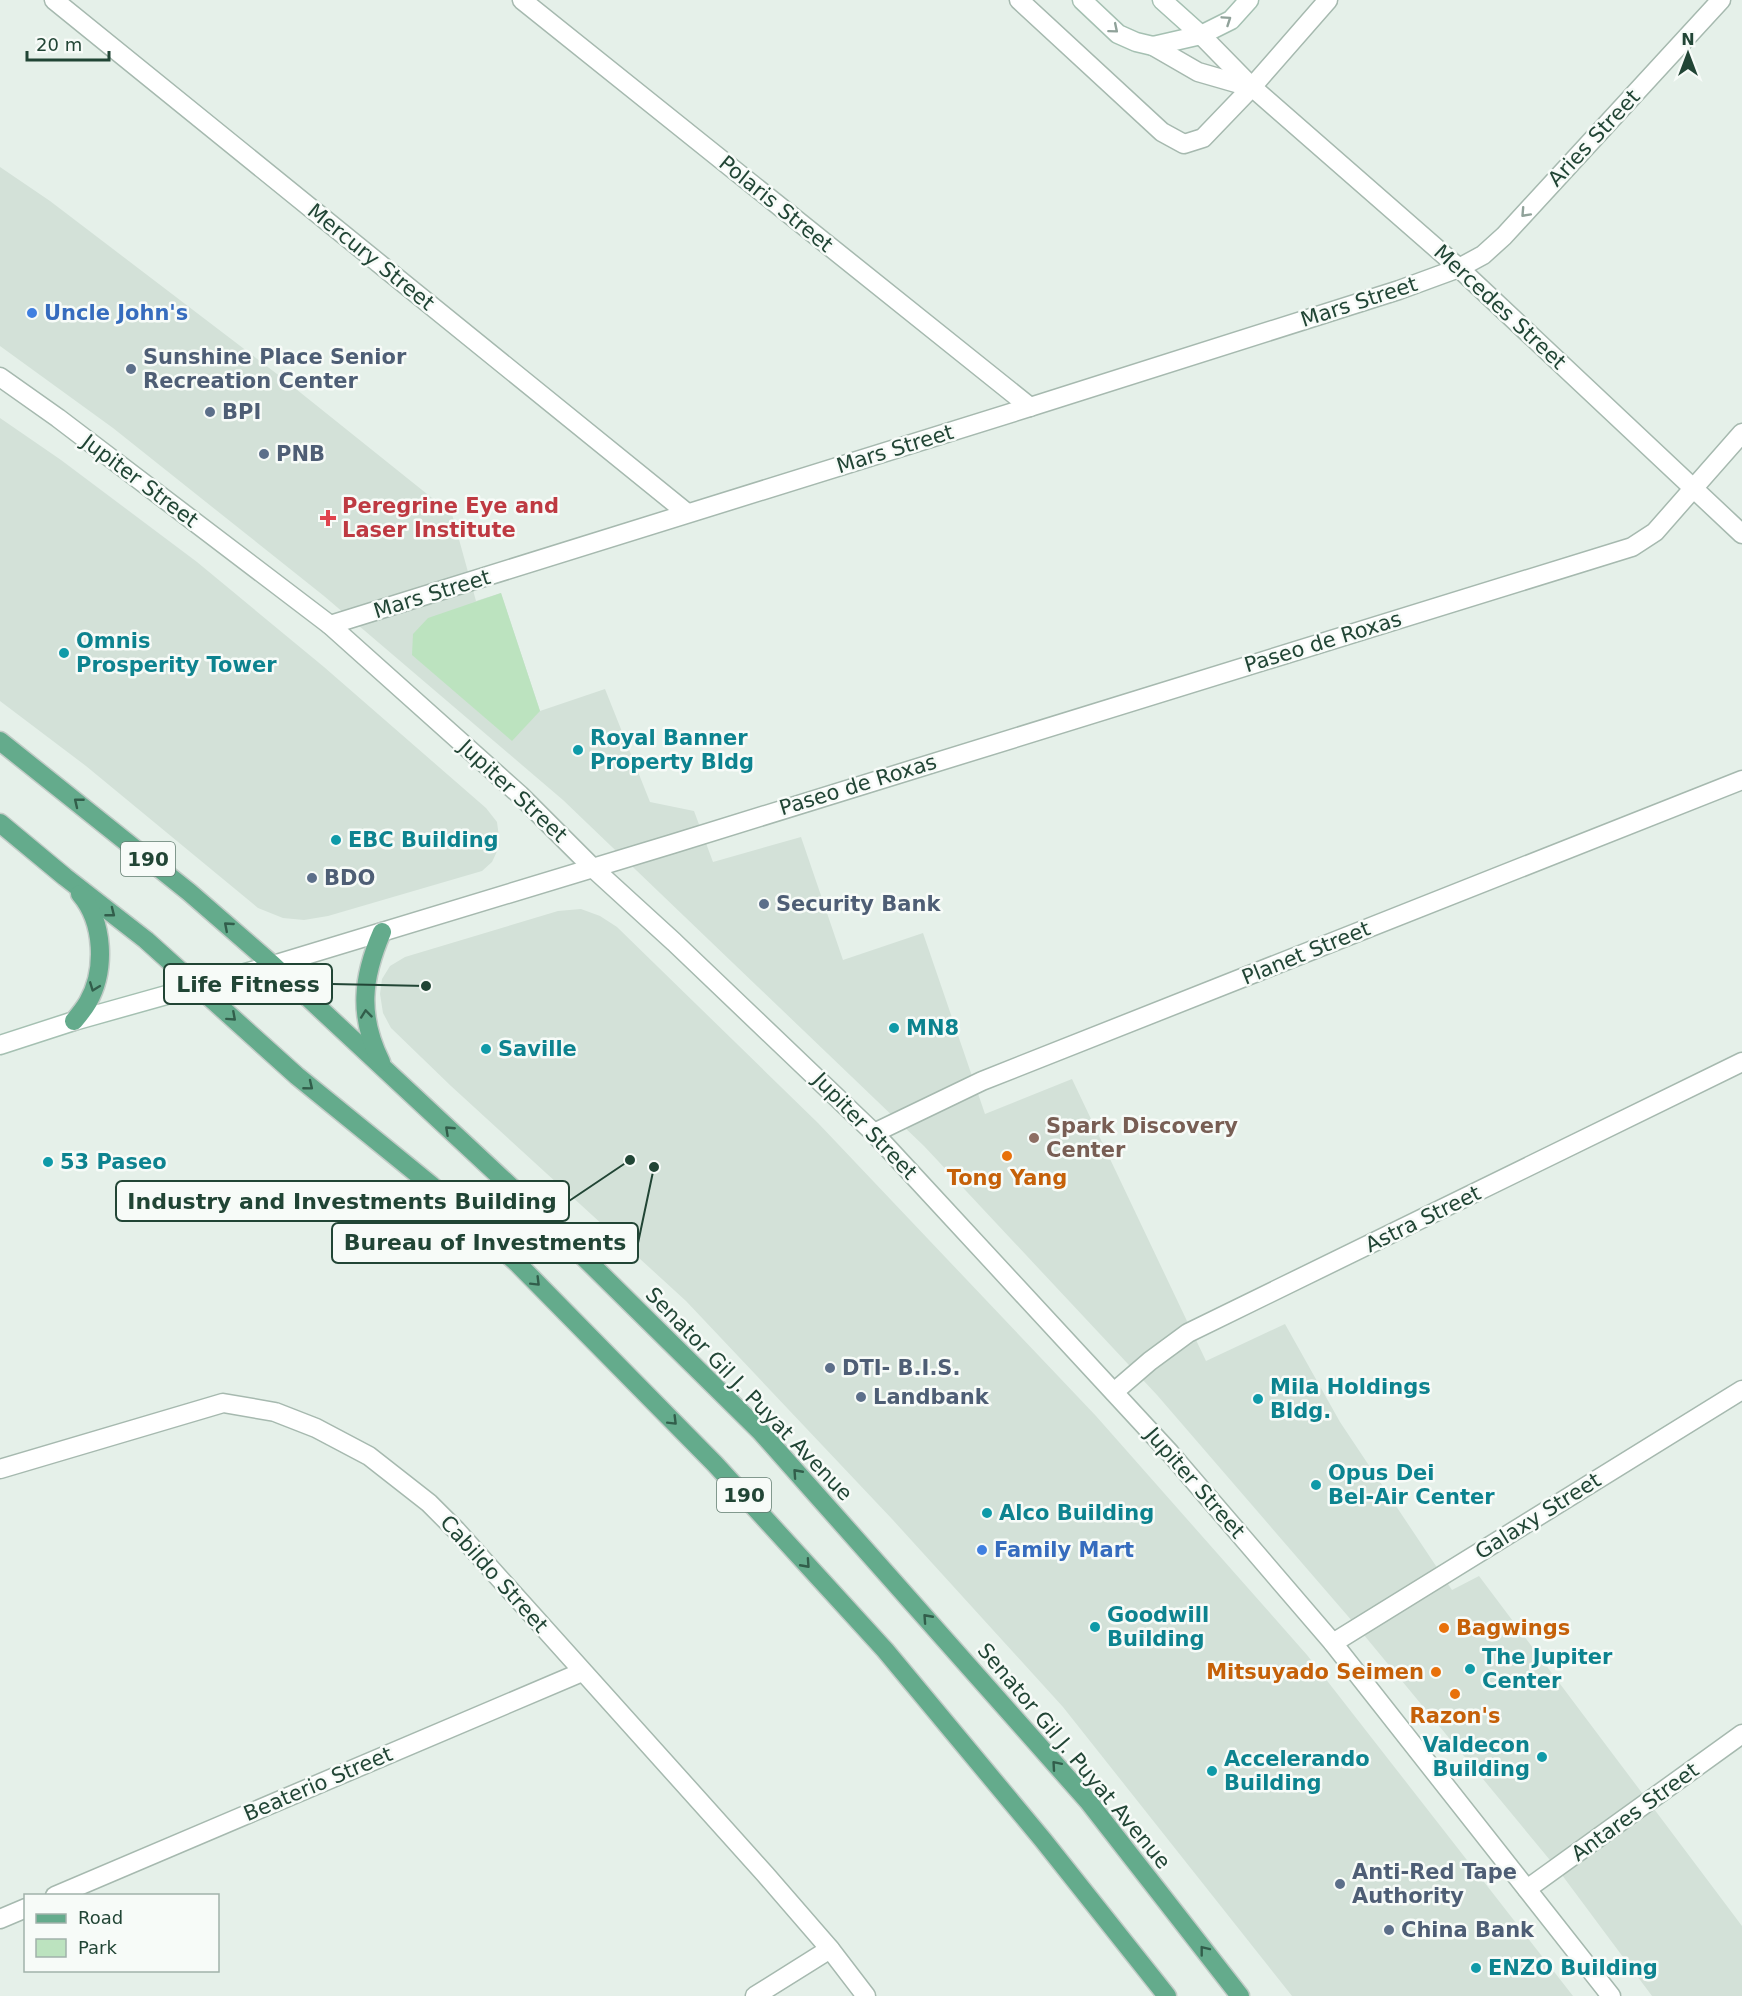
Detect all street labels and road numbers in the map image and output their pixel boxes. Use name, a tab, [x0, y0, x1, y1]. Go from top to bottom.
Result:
street label: Aries Street	[1543, 85, 1645, 191]
street label: Polaris Street	[714, 151, 838, 257]
street label: Mercury Street	[303, 199, 439, 315]
street label: Mercedes Street	[1429, 240, 1571, 374]
street label: Mars Street	[1298, 272, 1420, 332]
street label: Mars Street	[834, 420, 956, 478]
street label: Jupiter Street	[76, 428, 203, 532]
street label: Mars Street	[371, 565, 493, 623]
street label: Paseo de Roxas	[1242, 607, 1404, 677]
street label: Jupiter Street	[453, 733, 572, 847]
street label: Paseo de Roxas	[777, 750, 939, 820]
road number: 190	[121, 842, 175, 876]
street label: Planet Street	[1238, 916, 1374, 990]
street label: Jupiter Street	[807, 1066, 922, 1184]
street label: Astra Street	[1361, 1181, 1485, 1257]
street label: Senator Gil J. Puyat Avenue	[641, 1283, 857, 1505]
street label: Jupiter Street	[1139, 1421, 1250, 1543]
street label: Galaxy Street	[1471, 1468, 1605, 1564]
road number: 190	[717, 1478, 771, 1512]
street label: Cabildo Street	[435, 1511, 553, 1637]
street label: Senator Gil J. Puyat Avenue	[973, 1638, 1175, 1874]
street label: Beaterio Street	[240, 1742, 396, 1826]
street label: Antares Street	[1567, 1758, 1703, 1866]

